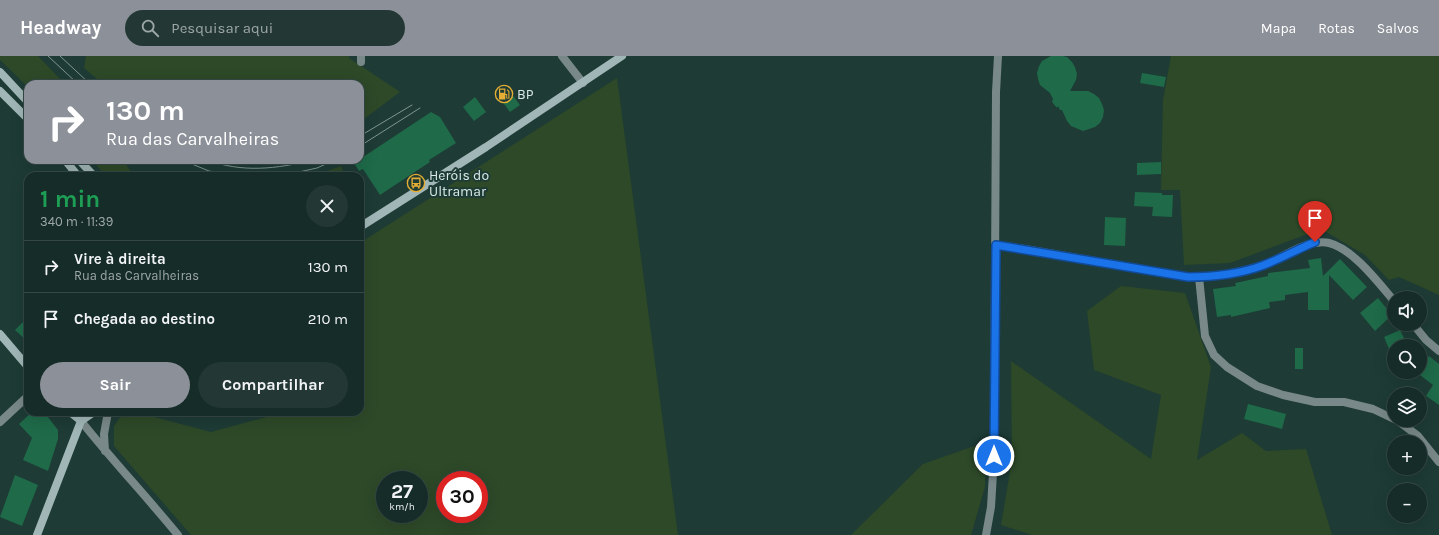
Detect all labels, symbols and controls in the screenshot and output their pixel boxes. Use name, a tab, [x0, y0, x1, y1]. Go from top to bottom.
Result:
search box	[125, 10, 405, 46]
text: Headway	[20, 17, 101, 39]
icon: search	[139, 17, 161, 39]
text: Pesquisar aqui	[171, 19, 273, 37]
text: Mapa	[1261, 20, 1296, 37]
text: Rotas	[1318, 20, 1355, 37]
text: Salvos	[1377, 20, 1419, 37]
fuel station icon: BP	[494, 84, 514, 104]
place label: BP	[517, 86, 534, 103]
text: 130 m	[106, 94, 185, 127]
icon: right	[40, 96, 92, 148]
text: Rua das Carvalheiras	[106, 128, 279, 150]
place label: Heróis do Ultramar	[429, 167, 489, 200]
bus stop icon: Heróis do Ultramar	[406, 173, 426, 193]
text: 1 min	[40, 185, 100, 213]
button: close	[306, 185, 348, 227]
pin	[1298, 201, 1332, 242]
icon: arrive	[1304, 207, 1326, 229]
text: 340 m · 11:39	[40, 214, 113, 229]
text: Vire à direita	[74, 250, 166, 268]
icon: right	[40, 256, 62, 278]
text: 130 m	[308, 258, 348, 276]
text: Rua das Carvalheiras	[74, 268, 199, 283]
map controls	[1387, 291, 1427, 523]
button: sound	[1387, 291, 1427, 331]
icon: arrive	[40, 308, 62, 330]
text: Chegada ao destino	[74, 310, 215, 328]
text: 210 m	[308, 310, 348, 328]
button: search	[1387, 339, 1427, 379]
button: Sair	[40, 362, 190, 408]
button: Compartilhar	[198, 362, 348, 408]
button: layers	[1387, 387, 1427, 427]
position arrow	[973, 435, 1015, 477]
button: +	[1387, 435, 1427, 475]
speed limit sign: 30	[436, 471, 488, 523]
text: 27	[391, 480, 413, 503]
button: −	[1387, 483, 1427, 523]
text: km/h	[389, 501, 415, 513]

